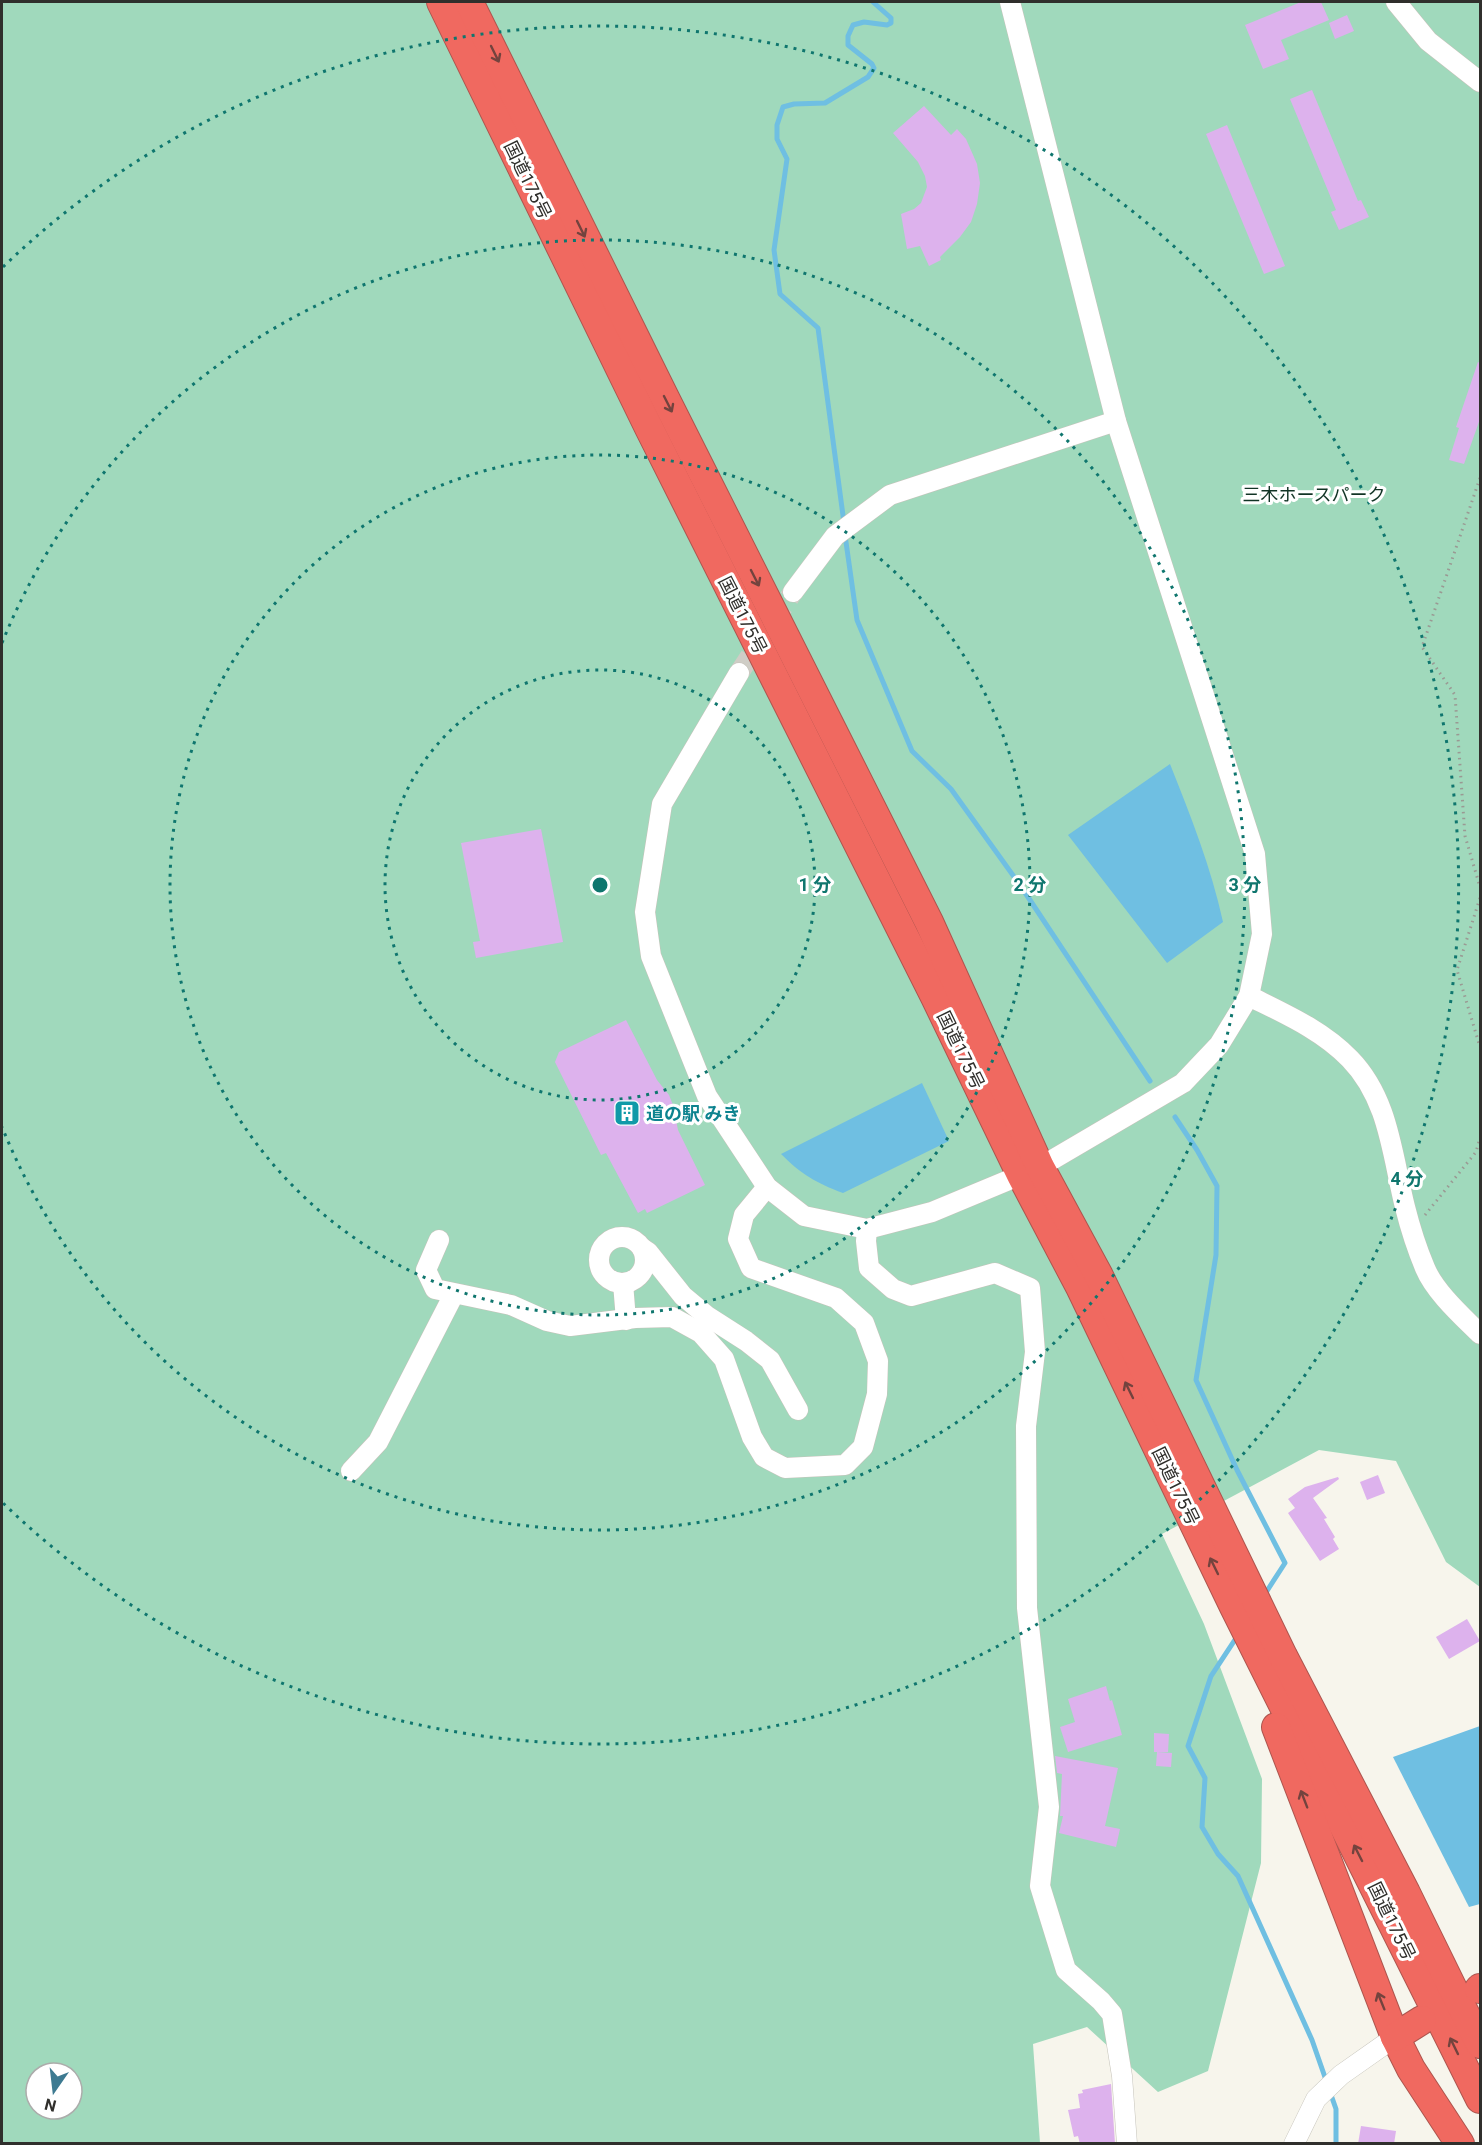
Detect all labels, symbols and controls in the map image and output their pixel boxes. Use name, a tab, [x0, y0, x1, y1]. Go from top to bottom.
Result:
one-way arrow	[490, 45, 502, 63]
street label: 国道175号	[500, 137, 556, 223]
one-way arrow	[576, 219, 588, 237]
one-way arrow	[662, 394, 674, 412]
park label: 三木ホースパーク	[1242, 484, 1386, 505]
one-way arrow	[750, 569, 762, 587]
street label: 国道175号	[714, 573, 772, 657]
text: 1 分	[799, 874, 831, 895]
text: 2 分	[1014, 874, 1046, 895]
text: 3 分	[1229, 874, 1261, 895]
centre of rings	[590, 875, 610, 895]
street label: 国道175号	[933, 1007, 989, 1093]
building icon: 道の駅 みき	[612, 1098, 642, 1128]
place label: 道の駅 みき	[646, 1103, 740, 1124]
text: 4 分	[1391, 1168, 1423, 1189]
one-way arrow	[1123, 1382, 1135, 1400]
street label: 国道175号	[1148, 1443, 1204, 1529]
one-way arrow	[1208, 1557, 1220, 1575]
one-way arrow	[1298, 1790, 1309, 1809]
one-way arrow	[1352, 1844, 1363, 1862]
street label: 国道175号	[1364, 1878, 1420, 1964]
one-way arrow	[1375, 1992, 1386, 2011]
one-way arrow	[1448, 2038, 1460, 2056]
north arrow	[24, 2061, 84, 2121]
text: N	[43, 2094, 58, 2116]

